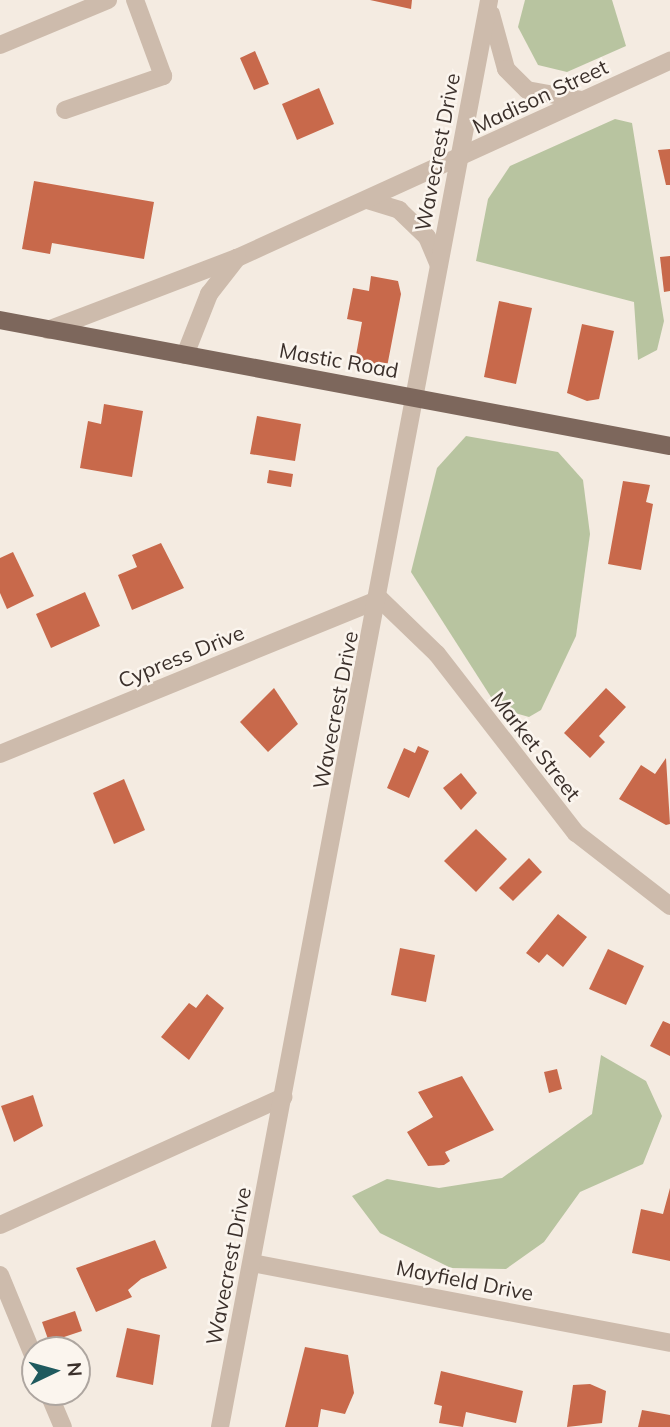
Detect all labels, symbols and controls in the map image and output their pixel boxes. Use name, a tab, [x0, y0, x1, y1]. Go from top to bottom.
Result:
street label: Madison Street	[468, 54, 612, 138]
street label: Wavecrest Drive	[409, 71, 465, 233]
street label: Mastic Road	[277, 337, 401, 383]
street label: Cypress Drive	[114, 619, 248, 693]
street label: Wavecrest Drive	[307, 629, 363, 791]
street label: Market Street	[486, 687, 586, 805]
street label: Wavecrest Drive	[200, 1185, 256, 1347]
street label: Mayfield Drive	[394, 1254, 536, 1306]
north arrow	[21, 1336, 91, 1406]
text: N	[62, 1361, 88, 1378]

